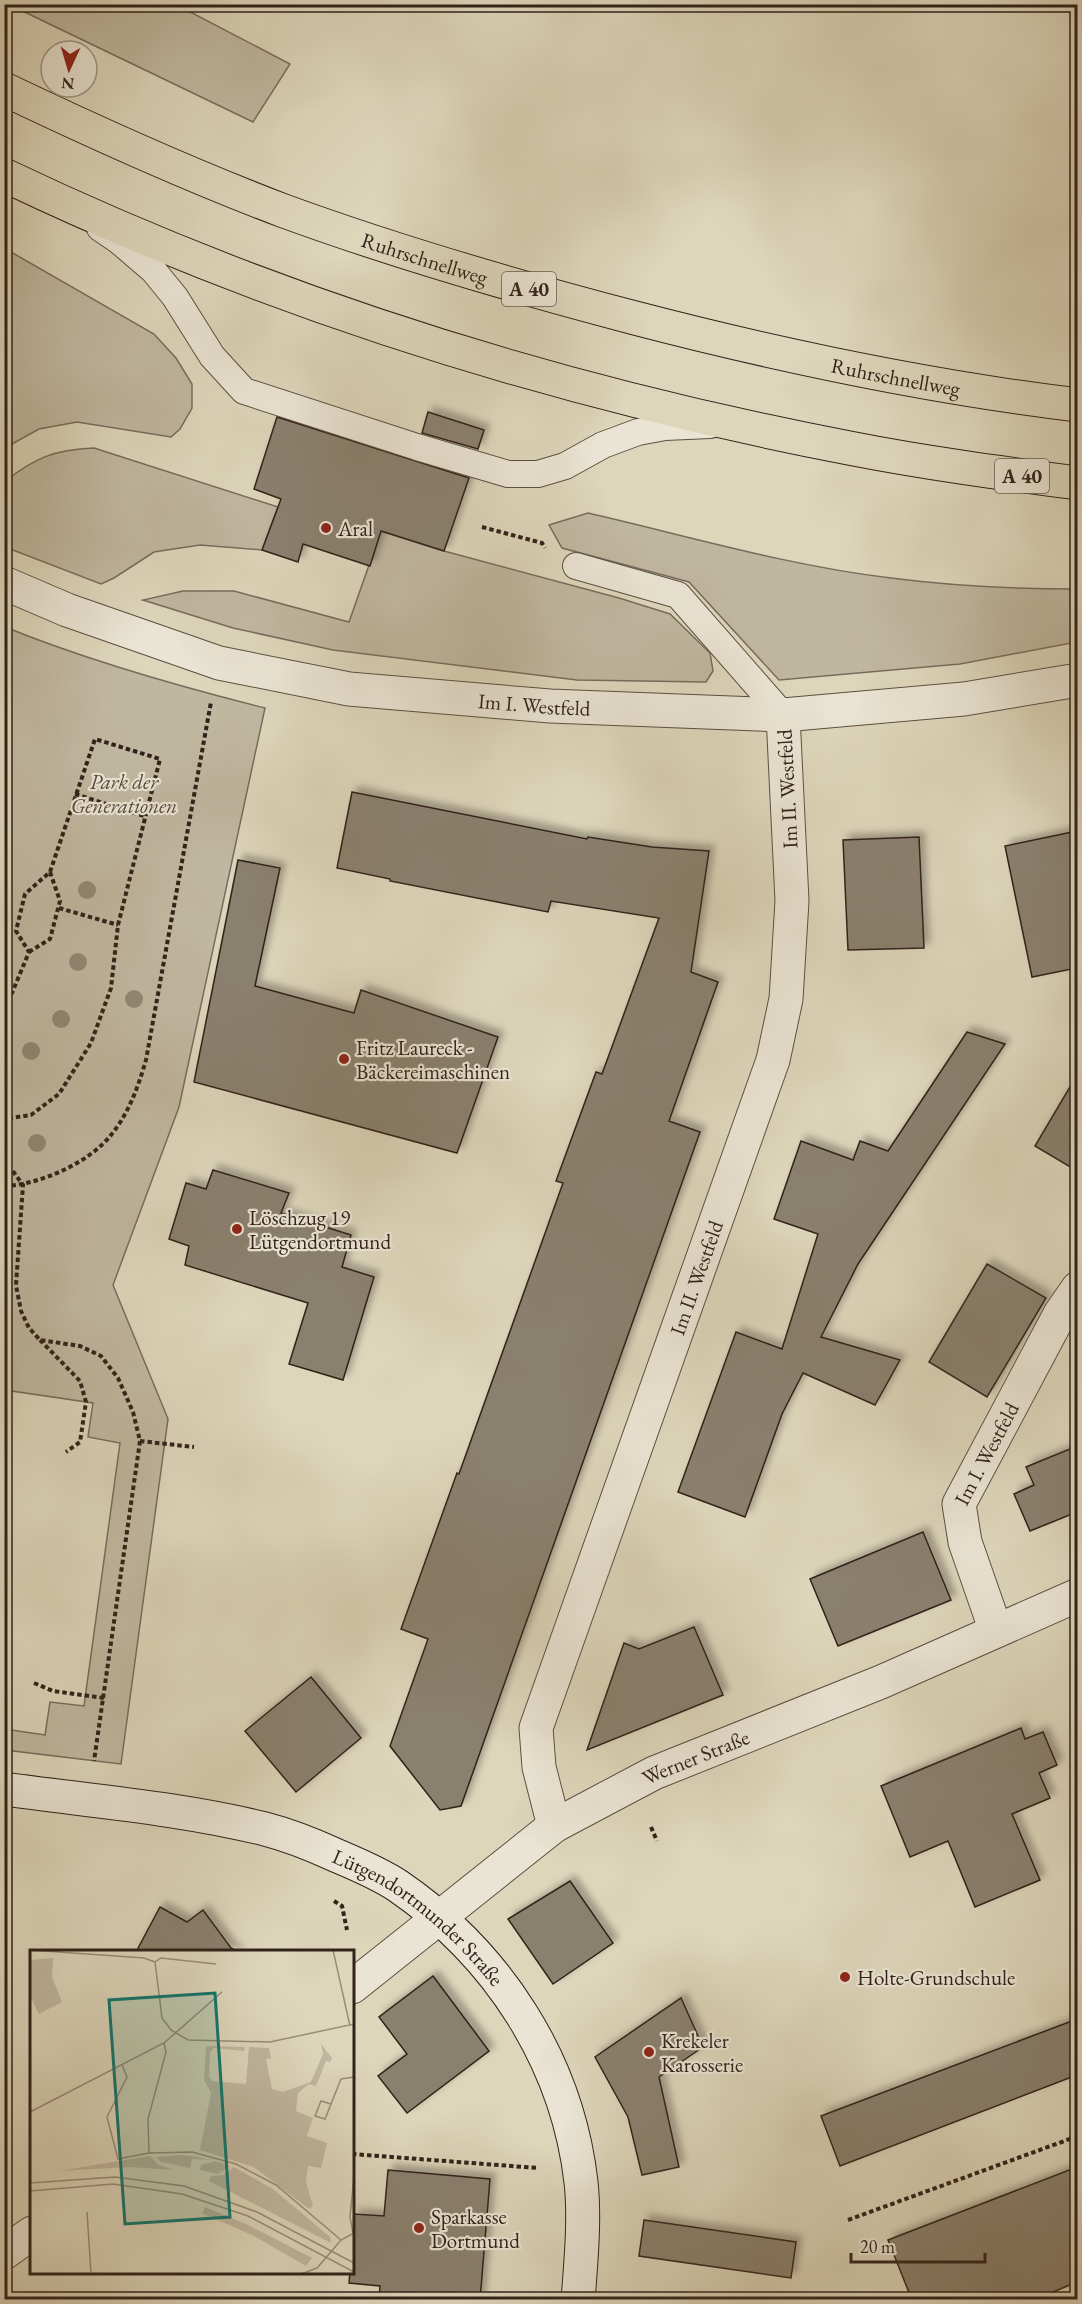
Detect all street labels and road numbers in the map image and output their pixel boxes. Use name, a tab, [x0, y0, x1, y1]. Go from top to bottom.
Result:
street label: Ruhrschnellweg	[358, 226, 492, 290]
road number: A 40	[502, 272, 556, 306]
street label: Ruhrschnellweg	[829, 351, 963, 402]
road number: A 40	[995, 459, 1049, 493]
street label: Im I. Westfeld	[477, 686, 591, 721]
street label: Im II. Westfeld	[770, 728, 804, 849]
street label: Im II. Westfeld	[663, 1216, 729, 1338]
street label: Im I. Westfeld	[948, 1397, 1024, 1509]
street label: Werner Straße	[637, 1723, 753, 1791]
street label: Lütgendortmunder Straße	[329, 1842, 510, 1991]

